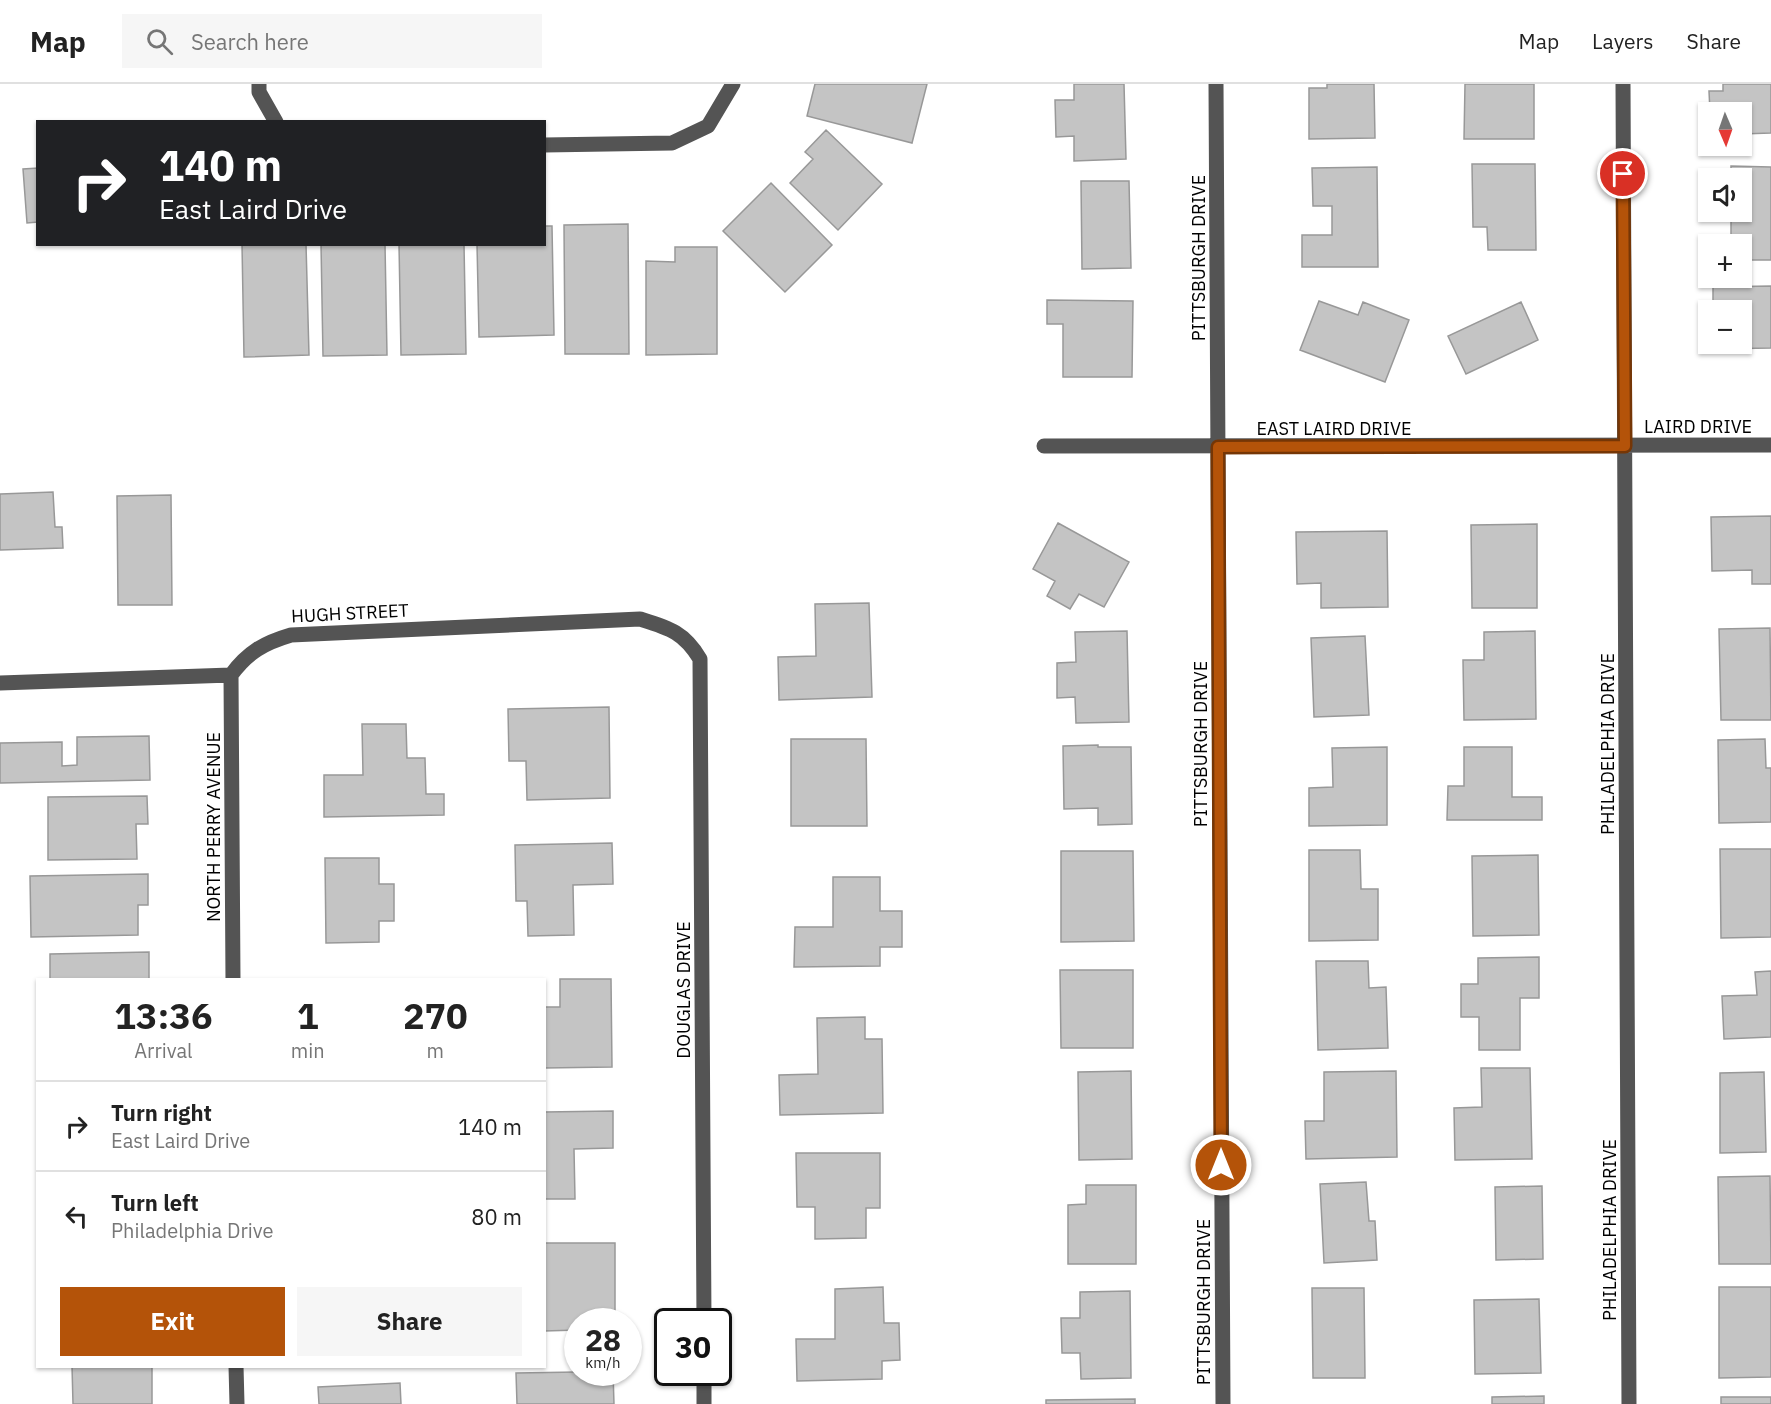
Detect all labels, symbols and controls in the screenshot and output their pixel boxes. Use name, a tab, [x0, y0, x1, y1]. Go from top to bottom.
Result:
search box	[122, 14, 542, 68]
text: Map	[30, 23, 86, 60]
icon: search	[143, 25, 176, 58]
text: Search here	[191, 27, 309, 56]
text: Map	[1519, 27, 1559, 55]
text: Layers	[1592, 27, 1654, 55]
text: Share	[1687, 27, 1741, 55]
north arrow	[1698, 102, 1752, 156]
map controls	[1698, 102, 1752, 354]
text: 140 m	[159, 138, 282, 193]
icon: right	[60, 144, 138, 222]
pin	[1597, 148, 1648, 199]
icon: arrive	[1606, 157, 1639, 190]
button: sound	[1698, 168, 1752, 222]
street label: PITTSBURGH DRIVE	[1187, 175, 1210, 341]
text: East Laird Drive	[159, 191, 347, 226]
button: +	[1698, 234, 1752, 288]
button: −	[1698, 300, 1752, 354]
street label: LAIRD DRIVE	[1644, 415, 1752, 438]
street label: EAST LAIRD DRIVE	[1257, 417, 1412, 440]
street label: HUGH STREET	[291, 598, 409, 628]
street label: PHILADELPHIA DRIVE	[1596, 653, 1619, 835]
street label: PITTSBURGH DRIVE	[1189, 661, 1212, 827]
street label: NORTH PERRY AVENUE	[202, 732, 225, 922]
street label: DOUGLAS DRIVE	[672, 921, 695, 1059]
text: 13:36	[114, 992, 213, 1039]
text: 1	[297, 992, 319, 1039]
text: 270	[403, 992, 468, 1039]
text: Arrival	[134, 1037, 193, 1064]
text: min	[291, 1037, 325, 1064]
text: m	[427, 1037, 444, 1064]
text: Turn right	[111, 1098, 212, 1127]
icon: right	[60, 1110, 93, 1143]
text: 140 m	[458, 1112, 522, 1141]
text: East Laird Drive	[111, 1127, 250, 1154]
position arrow	[1189, 1133, 1253, 1197]
street label: PHILADELPHIA DRIVE	[1598, 1139, 1621, 1321]
text: Turn left	[111, 1188, 199, 1217]
icon: left	[60, 1200, 93, 1233]
text: 80 m	[471, 1202, 522, 1231]
text: Philadelphia Drive	[111, 1217, 273, 1244]
street label: PITTSBURGH DRIVE	[1192, 1219, 1215, 1385]
button: Exit	[60, 1287, 285, 1356]
button: Share	[297, 1287, 522, 1356]
speed limit sign: 30	[654, 1308, 732, 1386]
text: 28	[585, 1320, 621, 1359]
text: km/h	[585, 1353, 621, 1372]

